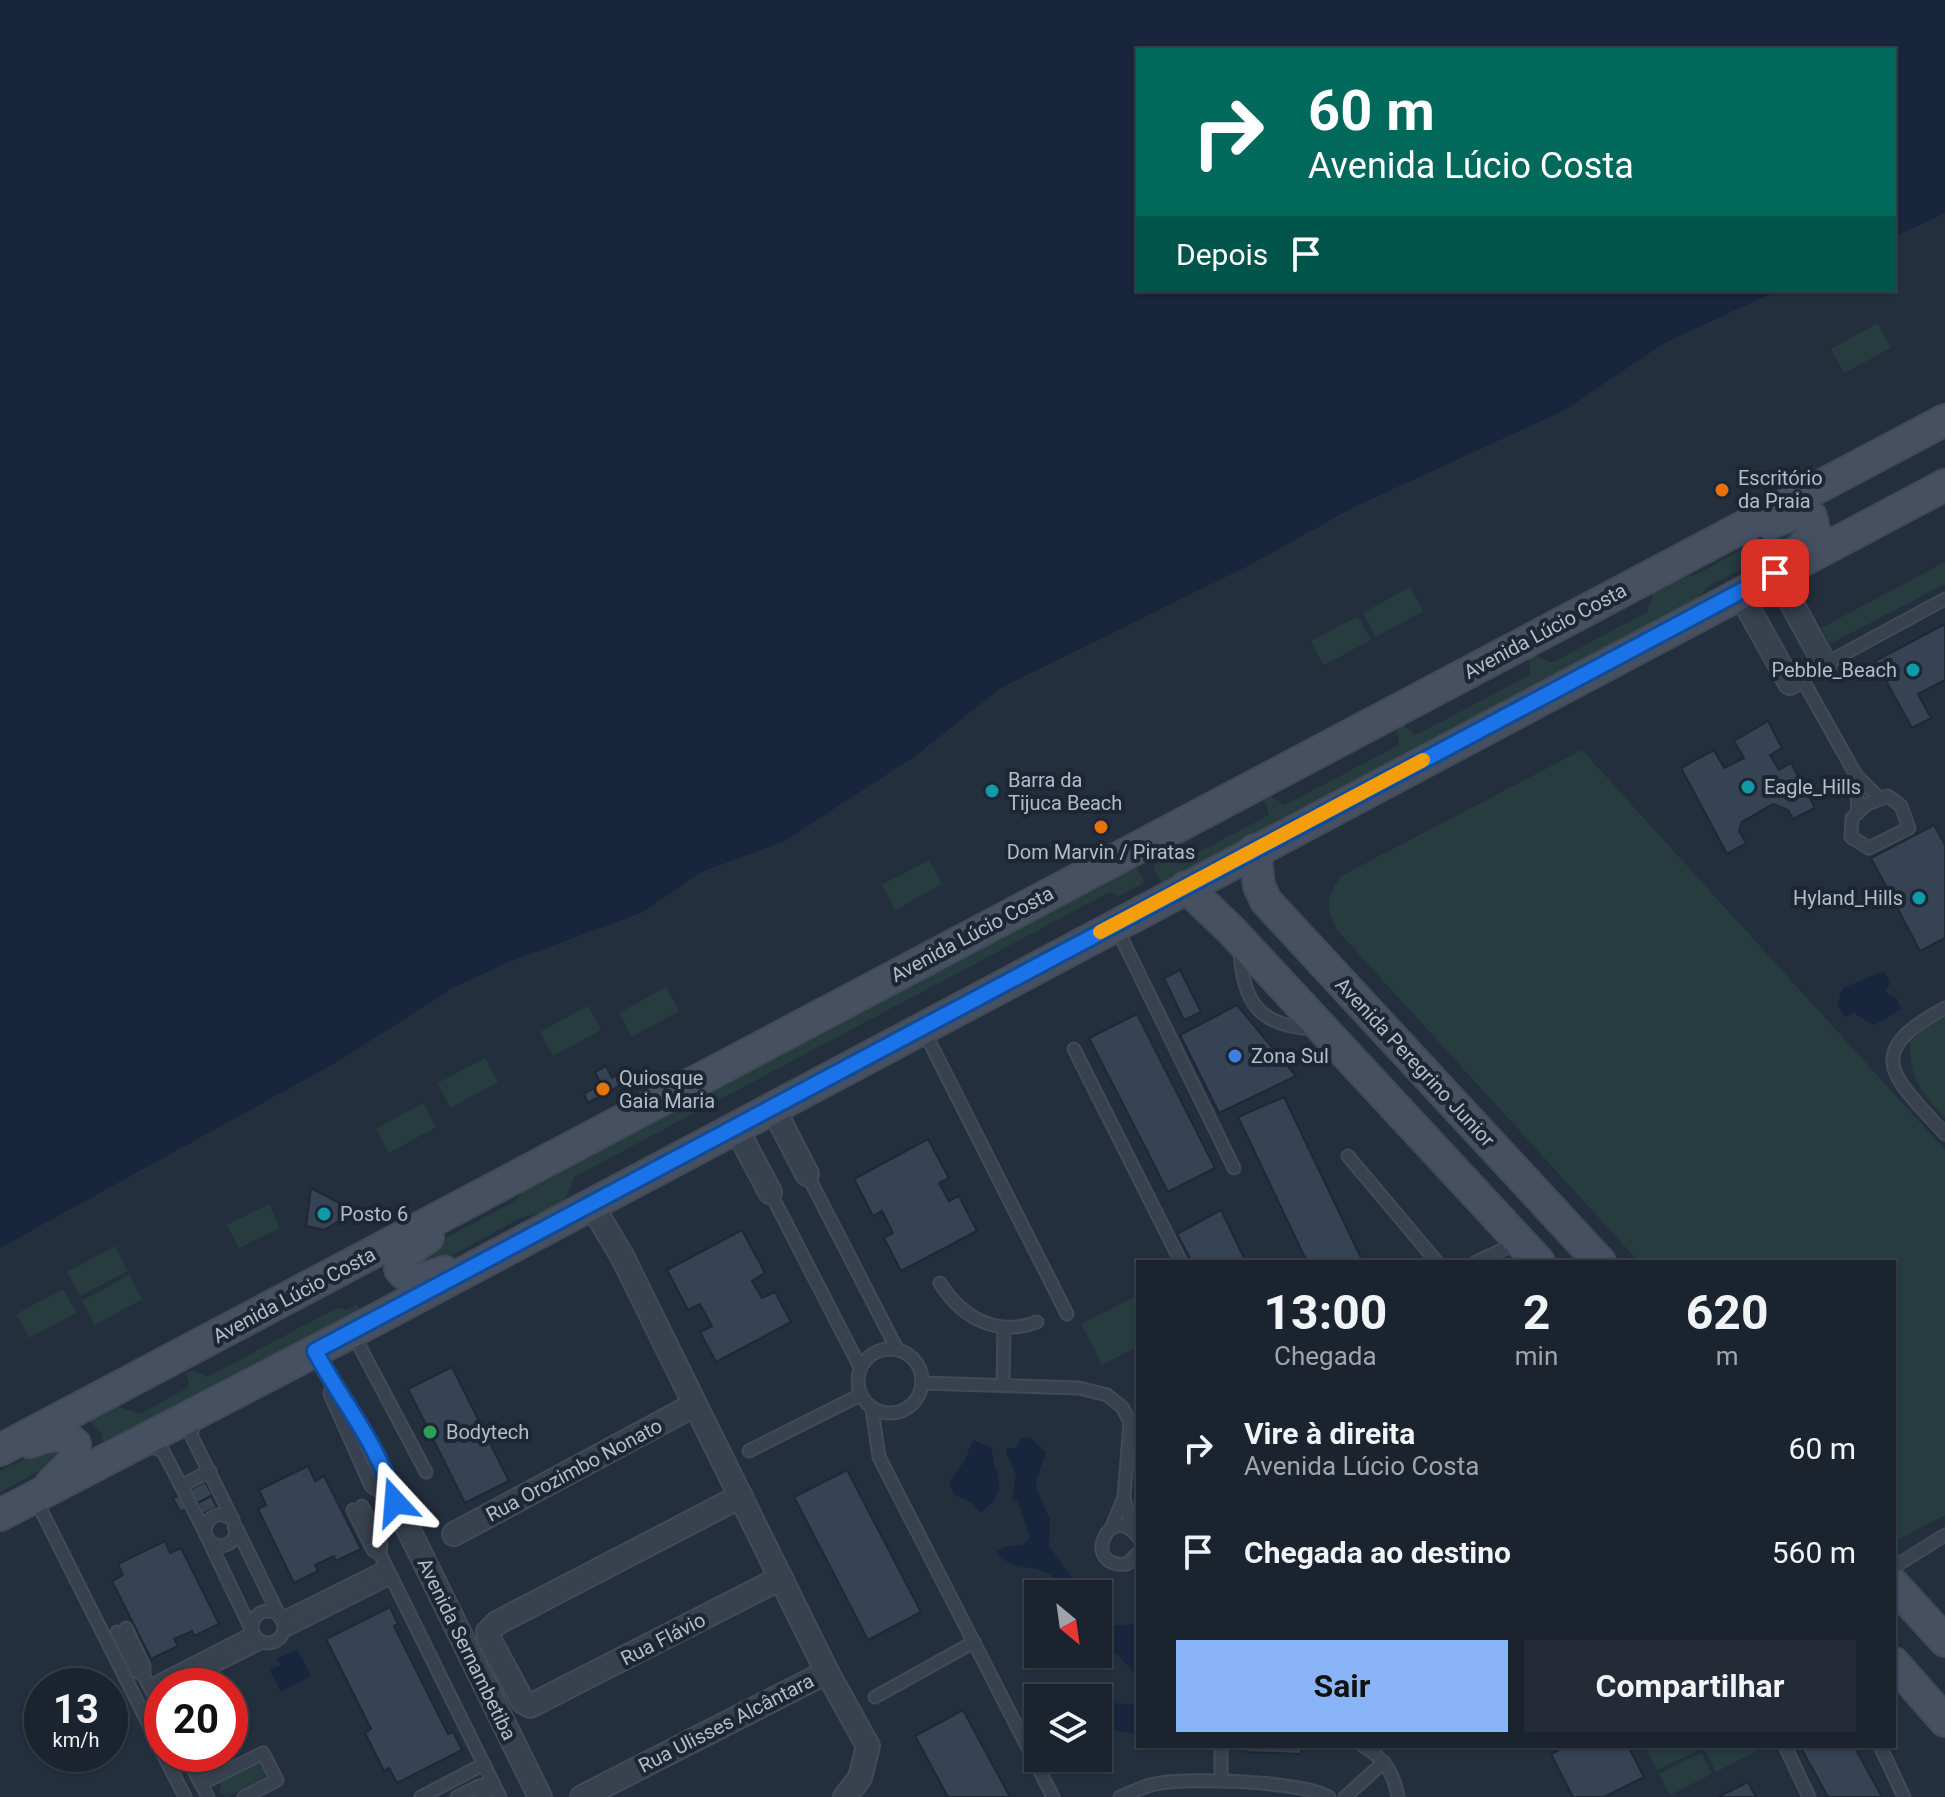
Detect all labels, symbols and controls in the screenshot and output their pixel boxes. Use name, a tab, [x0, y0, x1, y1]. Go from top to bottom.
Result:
text: 60 m	[1308, 78, 1435, 144]
icon: right	[1176, 80, 1280, 184]
text: Avenida Lúcio Costa	[1308, 145, 1634, 187]
icon: arrive	[1284, 232, 1328, 276]
text: Depois	[1176, 237, 1268, 272]
place label: Escritório da Praia	[1738, 466, 1823, 513]
marker: Escritório da Praia	[1713, 481, 1731, 499]
pin	[1741, 539, 1809, 607]
icon: arrive	[1753, 551, 1797, 595]
street label: Avenida Lúcio Costa	[1459, 578, 1631, 684]
place label: Pebble_Beach	[1772, 658, 1897, 682]
marker: Pebble_Beach	[1904, 661, 1922, 679]
place label: Barra da Tijuca Beach	[1008, 768, 1122, 815]
place label: Eagle_Hills	[1764, 775, 1861, 799]
marker: Eagle_Hills	[1739, 778, 1757, 796]
marker: Barra da Tijuca Beach	[983, 782, 1001, 800]
marker: Dom Marvin / Piratas	[1092, 818, 1110, 836]
place label: Dom Marvin / Piratas	[1007, 840, 1195, 864]
street label: Avenida Lúcio Costa	[886, 881, 1058, 987]
place label: Hyland_Hills	[1793, 886, 1903, 910]
marker: Hyland_Hills	[1910, 889, 1928, 907]
street label: Avenida Peregrino Junior	[1330, 972, 1500, 1152]
place label: Zona Sul	[1251, 1044, 1329, 1068]
marker: Zona Sul	[1226, 1047, 1244, 1065]
place label: Quiosque Gaia Maria	[619, 1066, 715, 1113]
marker: Quiosque Gaia Maria	[594, 1080, 612, 1098]
place label: Posto 6	[340, 1202, 408, 1226]
marker: Posto 6	[315, 1205, 333, 1223]
street label: Avenida Lúcio Costa	[208, 1242, 380, 1348]
text: 13:00	[1264, 1284, 1387, 1341]
text: 2	[1523, 1284, 1550, 1341]
text: 620	[1686, 1284, 1768, 1341]
text: Chegada	[1274, 1341, 1377, 1371]
text: min	[1515, 1341, 1558, 1371]
text: m	[1716, 1341, 1739, 1371]
street label: Rua Orozimbo Nonato	[482, 1413, 666, 1527]
text: Vire à direita	[1244, 1416, 1415, 1451]
place label: Bodytech	[446, 1420, 529, 1444]
marker: Bodytech	[421, 1423, 439, 1441]
icon: right	[1176, 1426, 1220, 1470]
text: 60 m	[1789, 1431, 1856, 1466]
text: Avenida Lúcio Costa	[1244, 1451, 1479, 1481]
position arrow	[353, 1460, 437, 1544]
icon: arrive	[1176, 1530, 1220, 1574]
text: Chegada ao destino	[1244, 1535, 1511, 1570]
text: 560 m	[1772, 1535, 1856, 1570]
street label: Avenida Sernambetiba	[412, 1554, 522, 1744]
north arrow	[1024, 1580, 1112, 1668]
map controls	[1024, 1580, 1112, 1772]
street label: Rua Flávio	[617, 1607, 709, 1671]
button: Sair	[1176, 1640, 1508, 1732]
button: Compartilhar	[1524, 1640, 1856, 1732]
speed limit sign: 20	[144, 1668, 248, 1772]
street label: Rua Ulisses Alcântara	[634, 1668, 818, 1778]
button: layers	[1024, 1684, 1112, 1772]
text: 13	[53, 1686, 99, 1733]
text: km/h	[53, 1728, 99, 1752]

